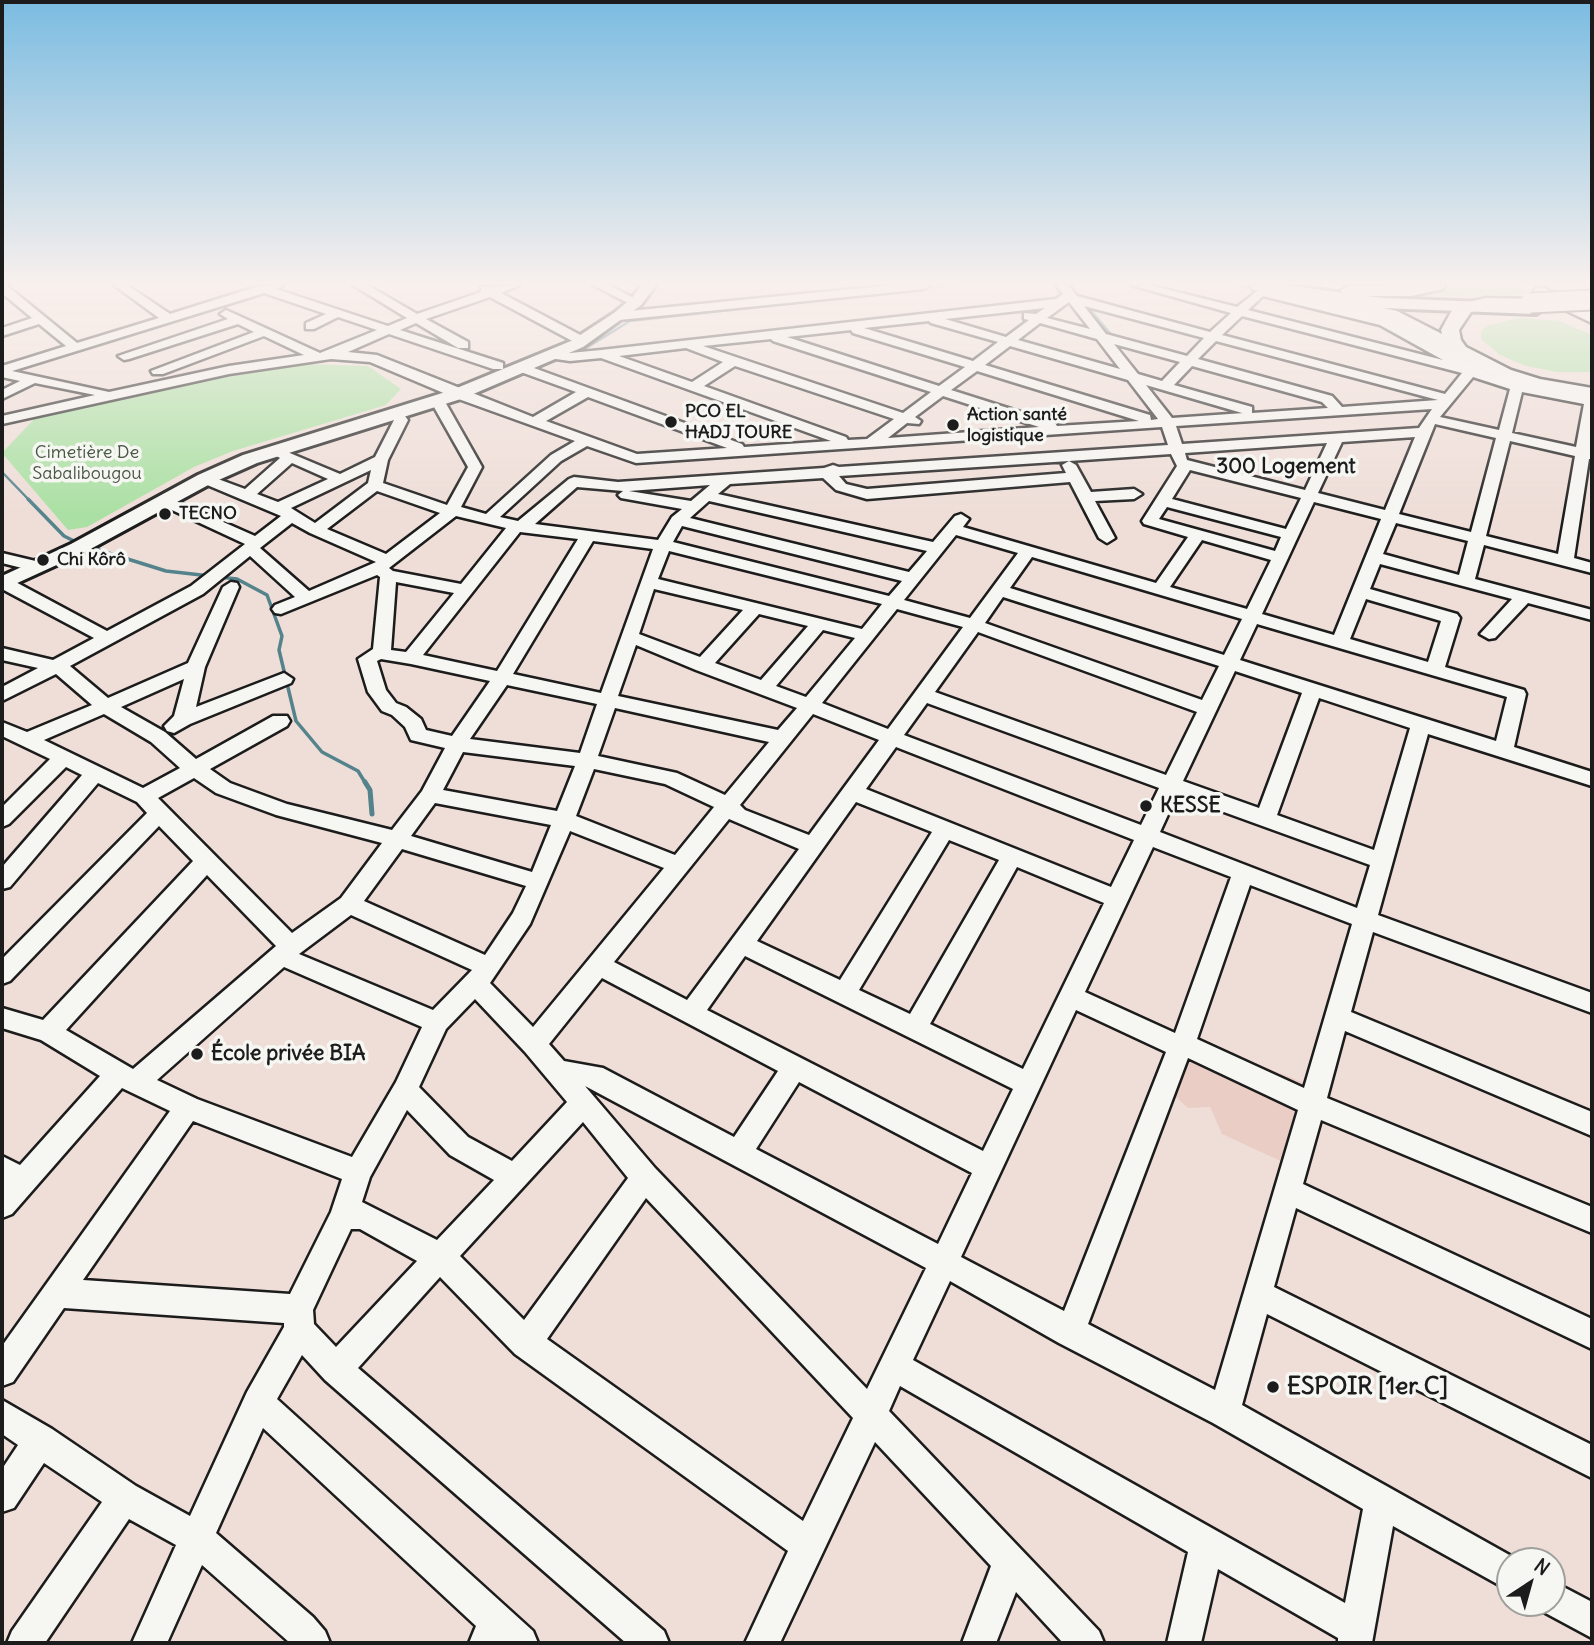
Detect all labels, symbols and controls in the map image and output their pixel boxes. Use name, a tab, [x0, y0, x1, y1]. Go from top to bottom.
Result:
place label: PCO EL HADJ TOURE	[685, 401, 792, 444]
place label: Action santé logistique	[967, 404, 1067, 446]
marker: PCO EL HADJ TOURE	[663, 414, 679, 430]
marker: Action santé logistique	[945, 417, 961, 433]
park label: Cimetière De Sabalibougou	[32, 442, 142, 484]
district label: 300 Logement	[1216, 454, 1356, 480]
place label: TECNO	[179, 503, 237, 525]
marker: TECNO	[157, 506, 173, 522]
place label: Chi Kôrô	[57, 549, 126, 571]
marker: Chi Kôrô	[35, 552, 51, 568]
place label: KESSE	[1160, 793, 1221, 819]
marker: KESSE	[1138, 798, 1154, 814]
place label: École privée BIA	[211, 1041, 366, 1067]
marker: École privée BIA	[189, 1046, 205, 1062]
place label: ESPOIR [1er C]	[1287, 1373, 1448, 1401]
marker: ESPOIR [1er C]	[1265, 1379, 1281, 1395]
north arrow	[1496, 1547, 1566, 1617]
text: N	[1530, 1553, 1555, 1580]

